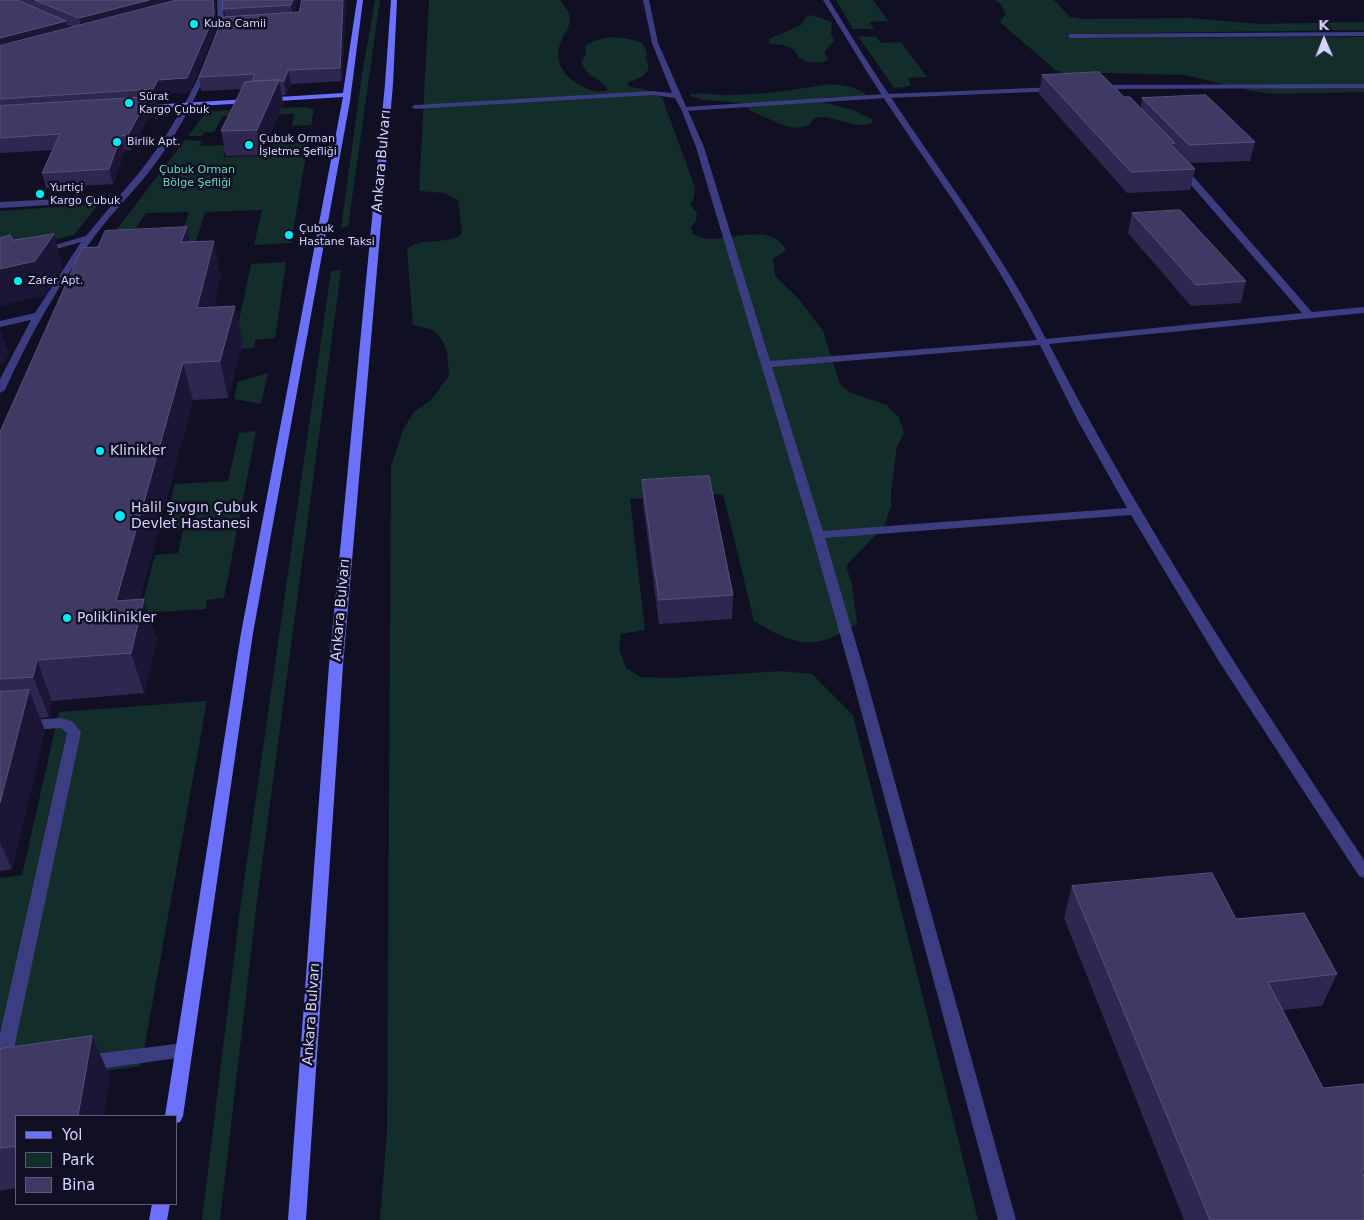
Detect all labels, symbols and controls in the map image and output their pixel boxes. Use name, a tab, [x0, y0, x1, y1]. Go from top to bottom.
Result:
north arrow	[1299, 15, 1349, 65]
place label: Kuba Camii	[204, 17, 266, 31]
text: K	[1318, 17, 1329, 33]
marker: Kuba Camii	[188, 18, 200, 30]
place label: Sürat Kargo Çubuk	[139, 90, 209, 116]
marker: Sürat Kargo Çubuk	[123, 97, 135, 109]
street label: Ankara Bulvarı	[369, 109, 395, 213]
place label: Çubuk Orman İşletme Şefliği	[259, 132, 337, 158]
place label: Birlik Apt.	[127, 135, 180, 149]
marker: Birlik Apt.	[111, 136, 123, 148]
marker: Çubuk Orman İşletme Şefliği	[243, 139, 255, 151]
park label: Çubuk Orman Bölge Şefliği	[159, 163, 235, 189]
place label: Yurtiçi Kargo Çubuk	[50, 181, 120, 207]
marker: Yurtiçi Kargo Çubuk	[34, 188, 46, 200]
place label: Çubuk Hastane Taksi	[299, 222, 375, 248]
marker: Çubuk Hastane Taksi	[283, 229, 295, 241]
place label: Zafer Apt.	[28, 274, 83, 288]
marker: Zafer Apt.	[12, 275, 24, 287]
place label: Klinikler	[110, 443, 166, 459]
marker: Klinikler	[94, 445, 106, 457]
place label: Halil Şıvgın Çubuk Devlet Hastanesi	[131, 500, 258, 532]
marker: Halil Şıvgın Çubuk Devlet Hastanesi	[113, 509, 127, 523]
street label: Ankara Bulvarı	[328, 558, 354, 662]
place label: Poliklinikler	[77, 610, 156, 626]
marker: Poliklinikler	[61, 612, 73, 624]
street label: Ankara Bulvarı	[300, 962, 324, 1066]
legend	[15, 1115, 178, 1205]
text: Yol	[62, 1126, 83, 1144]
text: Park	[62, 1151, 94, 1169]
text: Bina	[62, 1176, 95, 1194]

